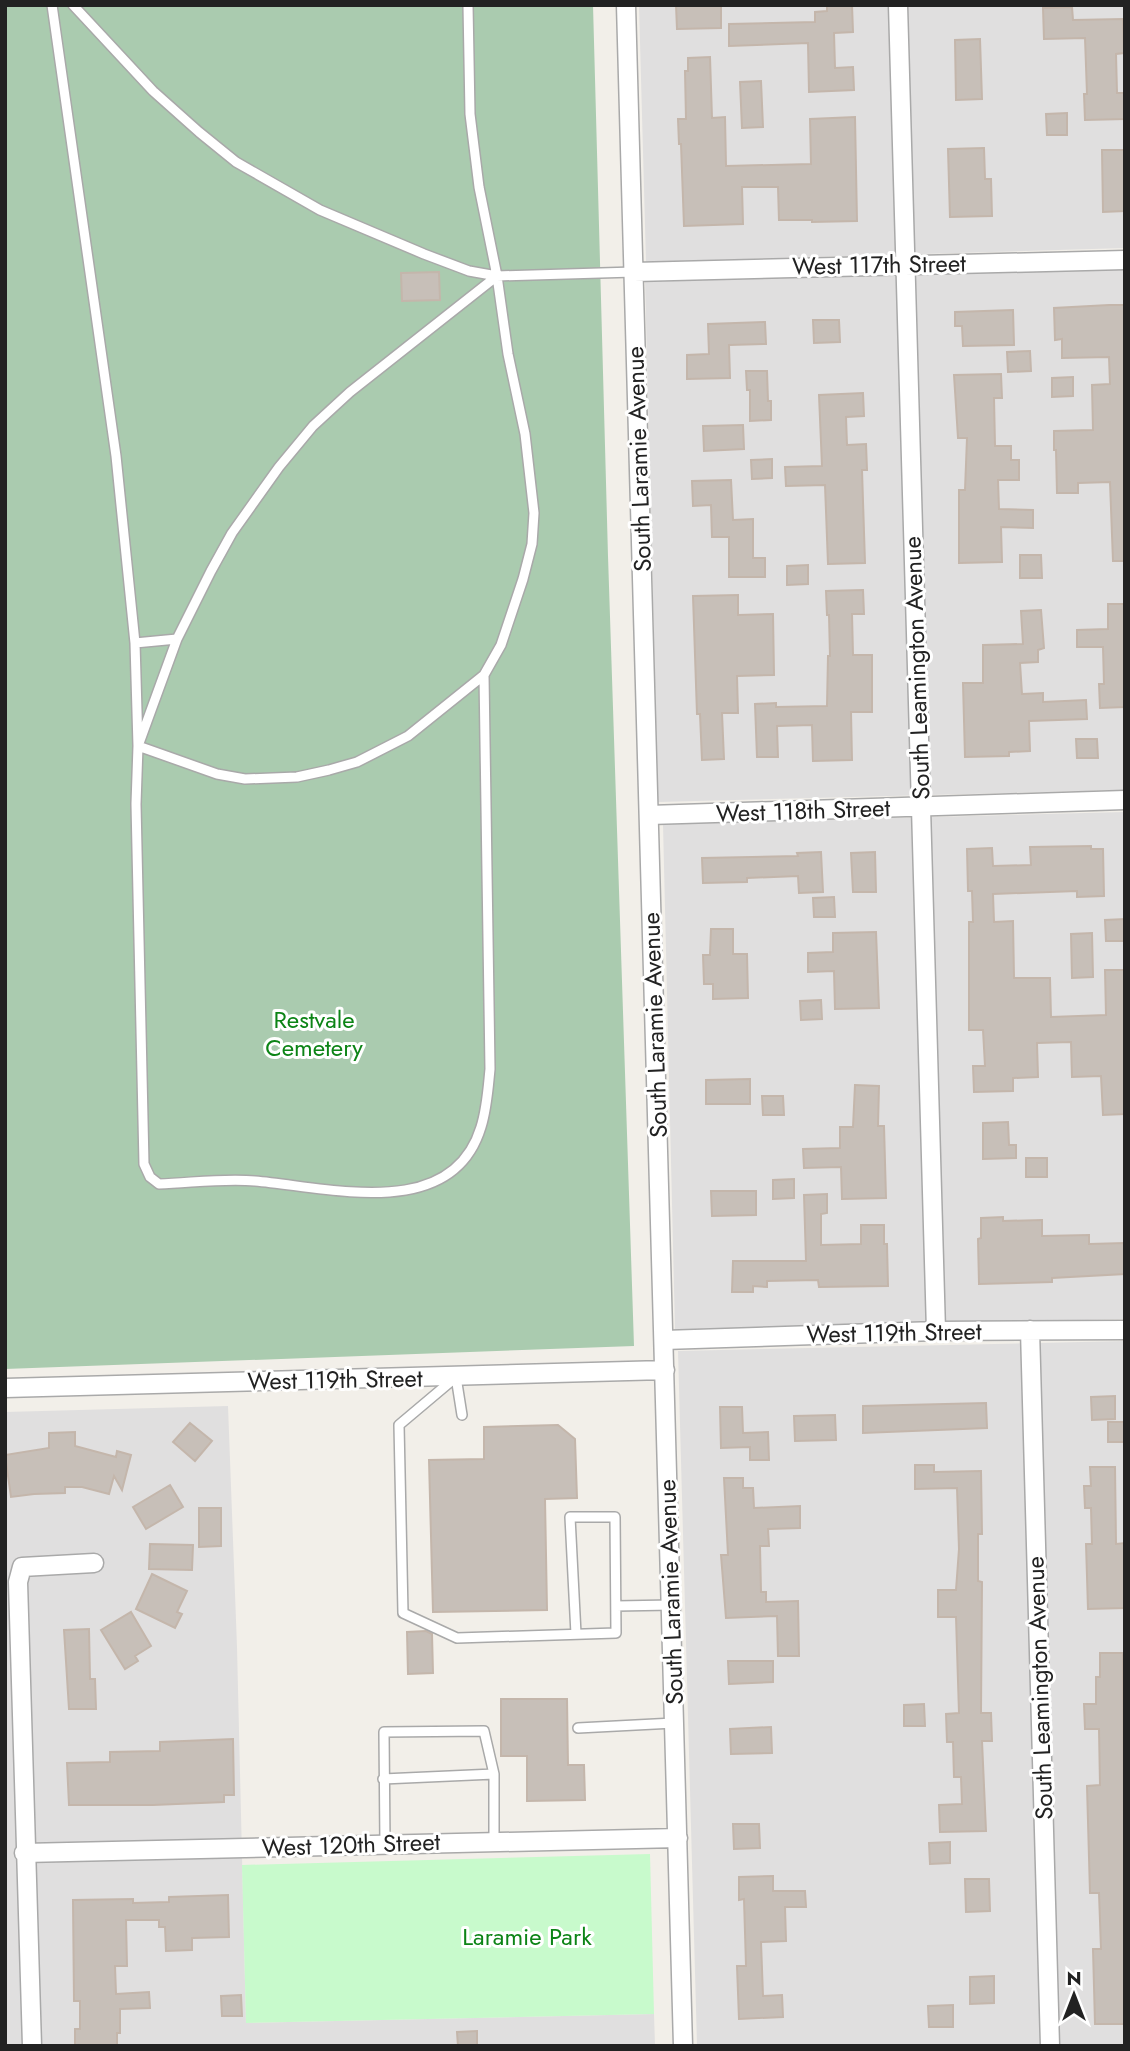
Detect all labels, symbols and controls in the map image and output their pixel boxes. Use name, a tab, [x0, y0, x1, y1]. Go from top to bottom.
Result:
street label: West 117th Street	[792, 245, 966, 284]
street label: South Laramie Avenue	[617, 346, 660, 572]
street label: South Leamington Avenue	[894, 536, 939, 800]
street label: West 118th Street	[715, 790, 891, 831]
street label: South Laramie Avenue	[633, 912, 676, 1138]
park label: Restvale Cemetery	[265, 1002, 363, 1065]
street label: West 119th Street	[806, 1313, 982, 1352]
street label: West 119th Street	[247, 1360, 423, 1399]
street label: South Laramie Avenue	[649, 1479, 692, 1705]
street label: South Leamington Avenue	[1017, 1556, 1062, 1820]
street label: West 120th Street	[261, 1824, 441, 1865]
park label: Laramie Park	[462, 1919, 592, 1954]
north arrow	[1039, 1960, 1109, 2030]
text: N	[1066, 1965, 1082, 1992]

